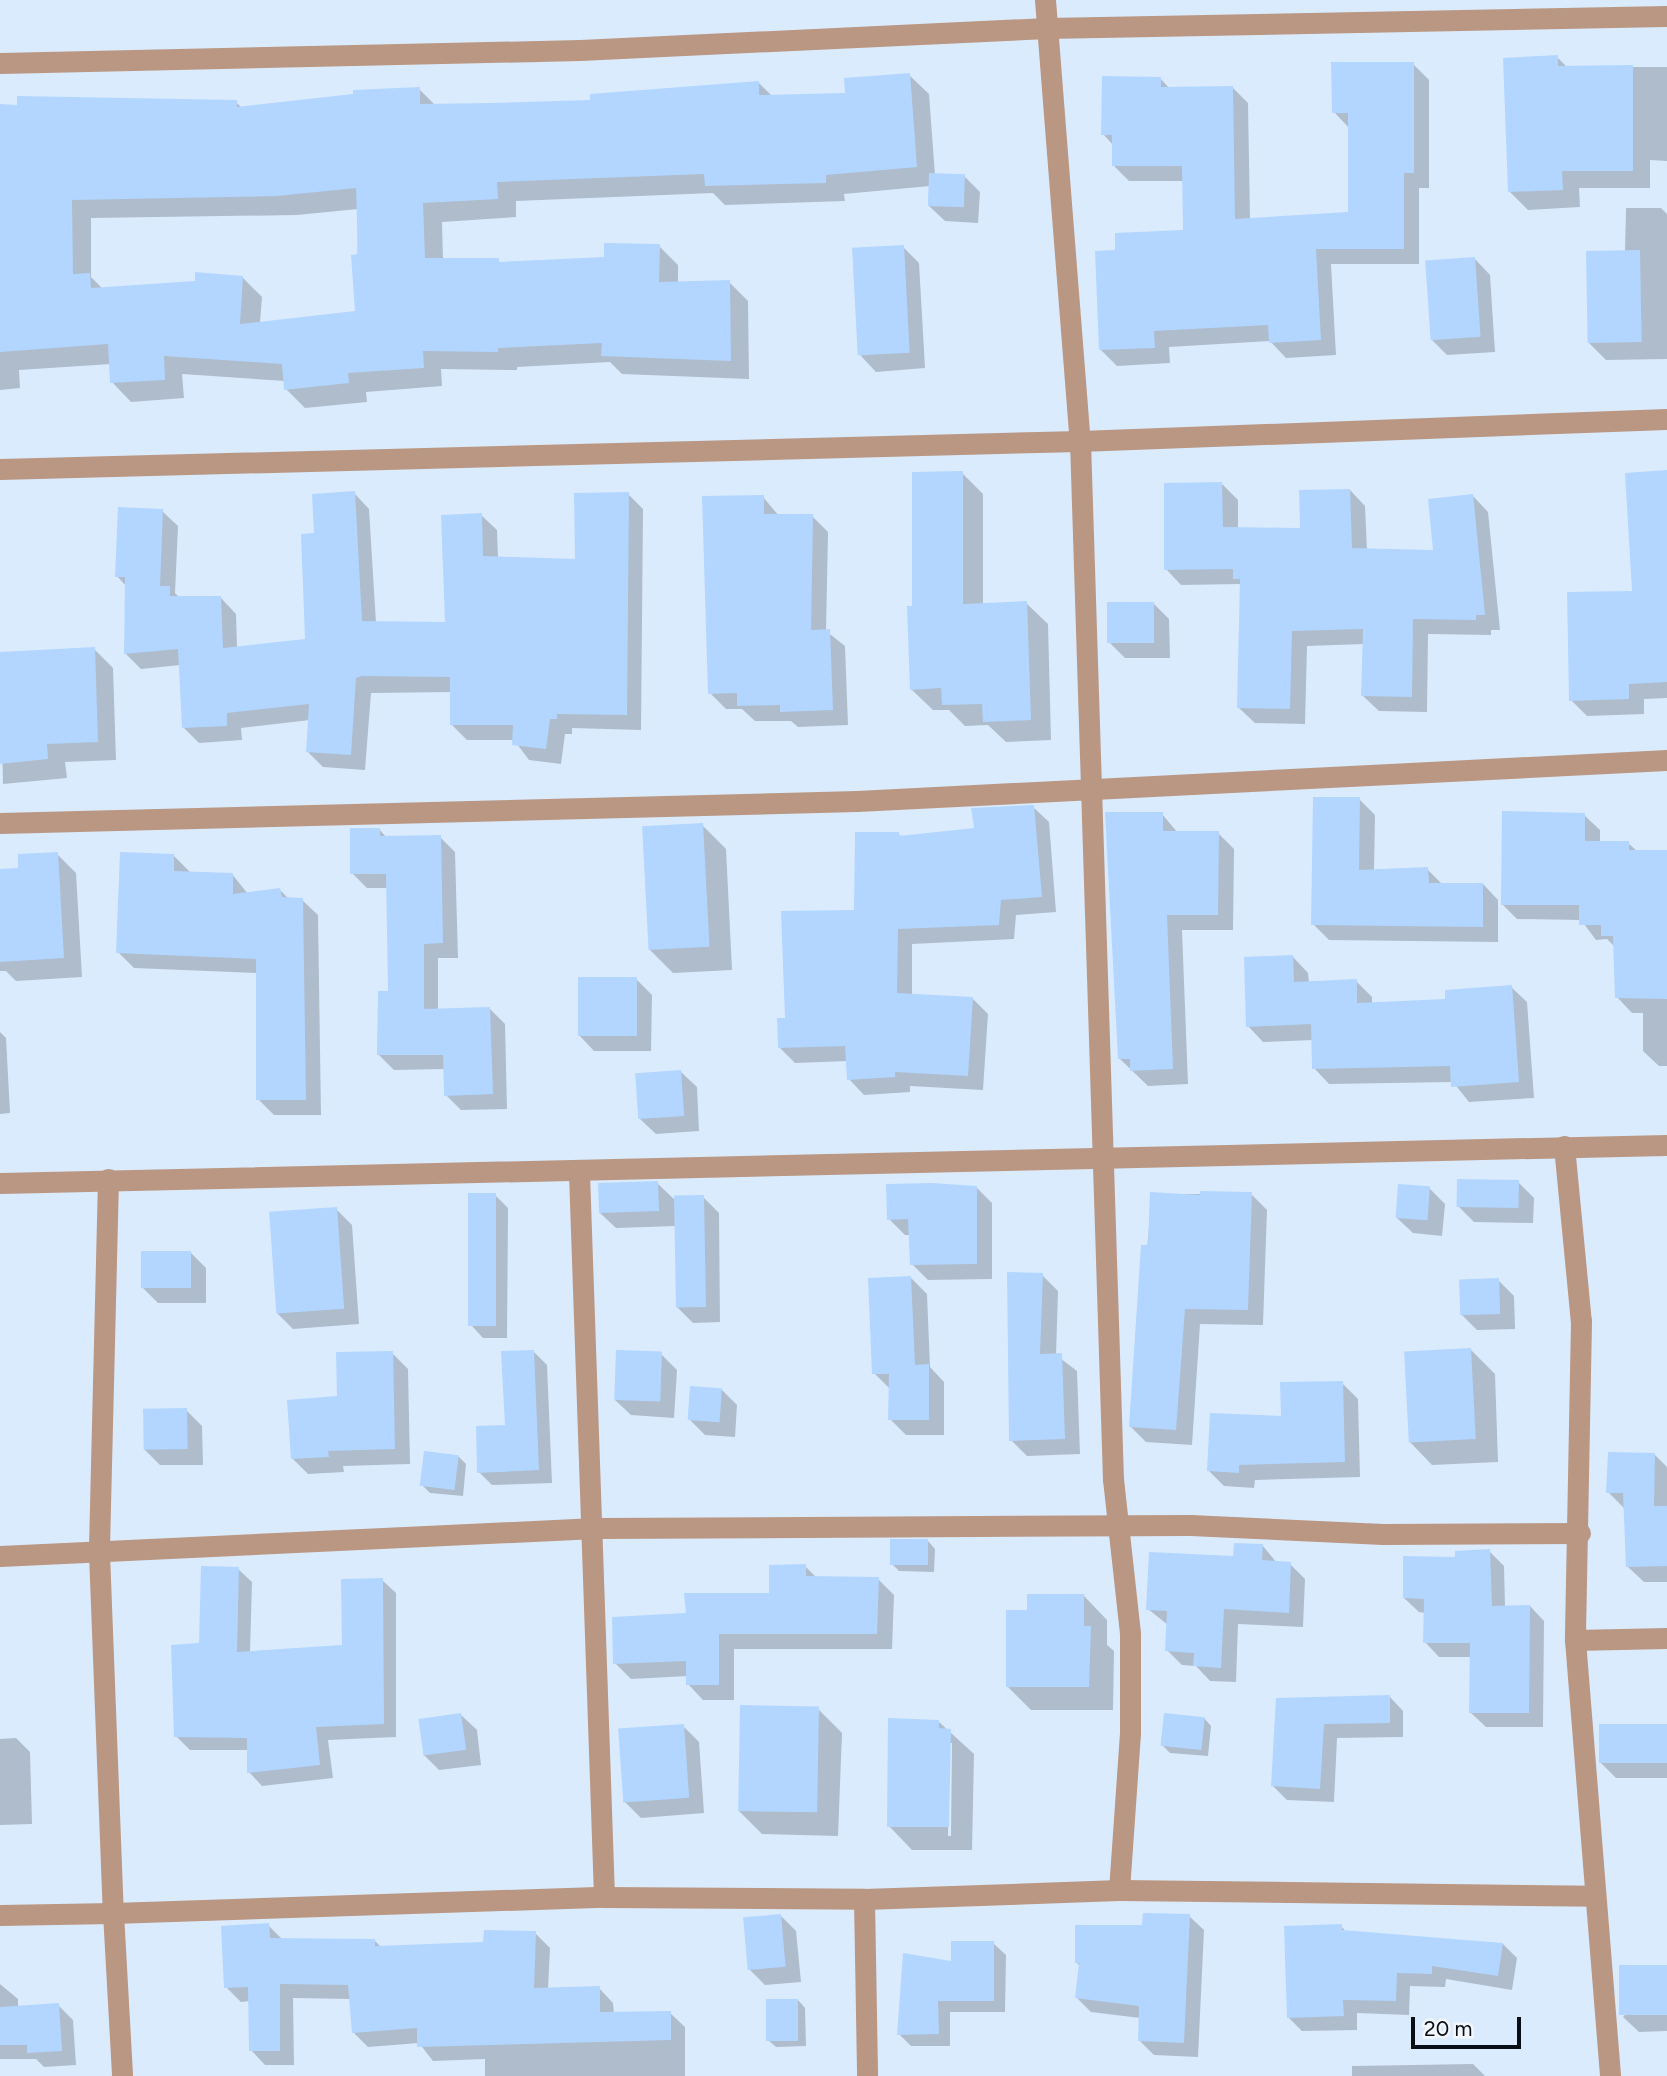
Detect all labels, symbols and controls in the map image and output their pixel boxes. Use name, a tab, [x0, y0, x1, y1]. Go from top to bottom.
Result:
scale bar	[1415, 2002, 1525, 2046]
text: 20 m	[1424, 2016, 1472, 2041]

